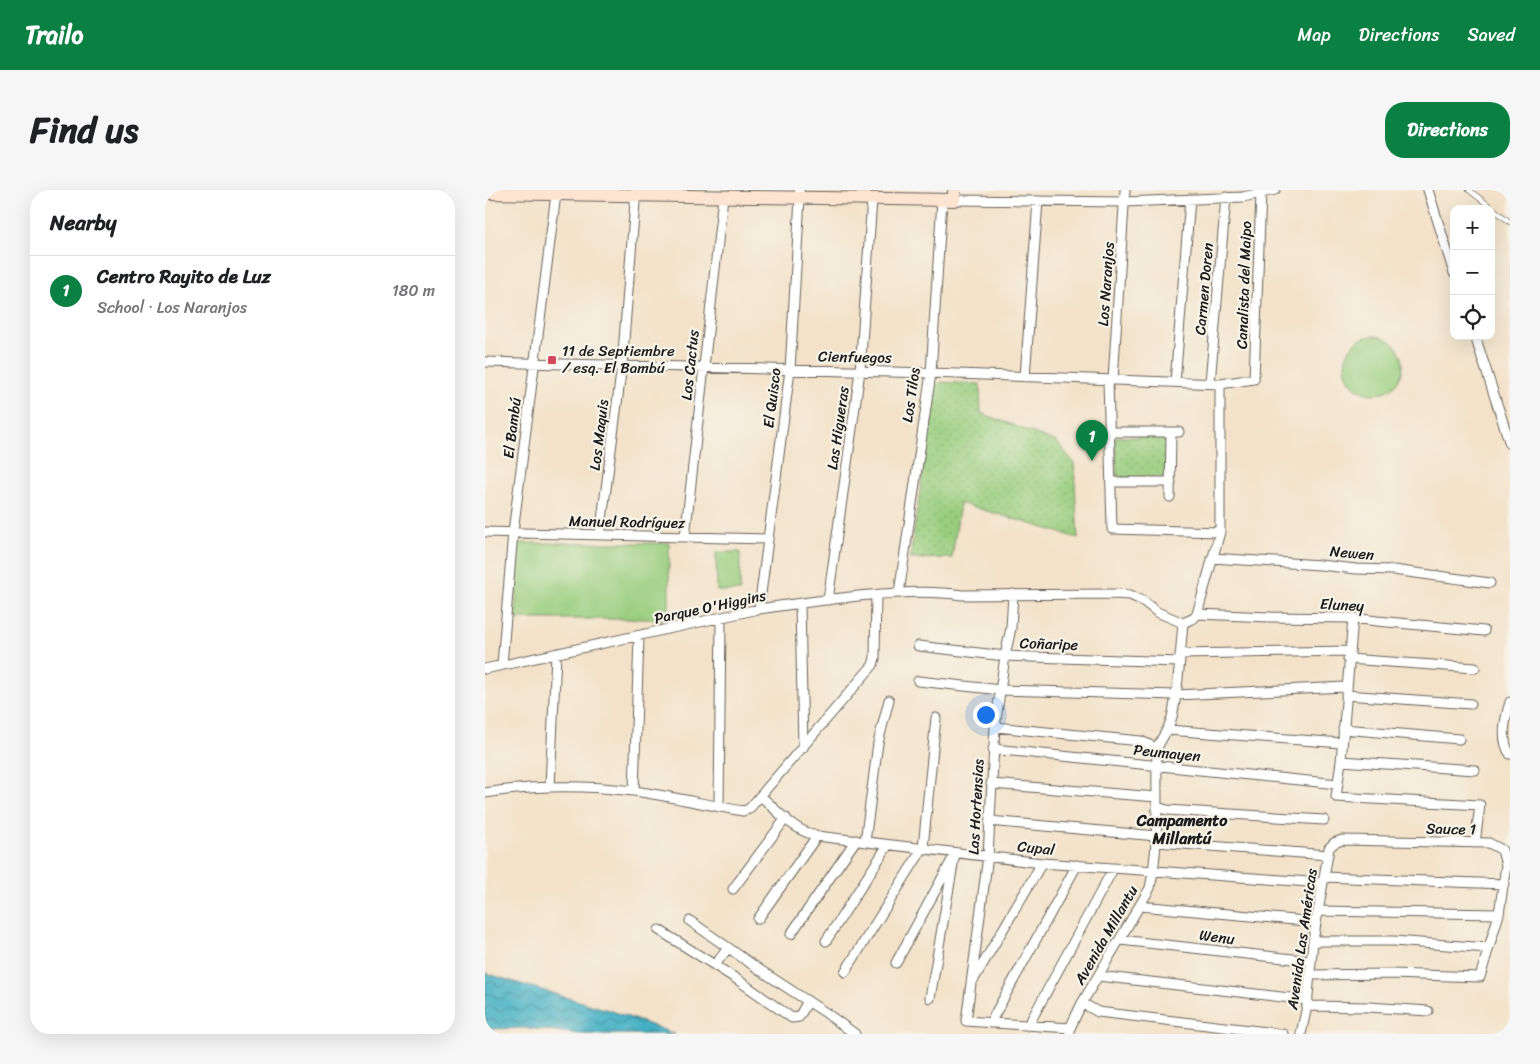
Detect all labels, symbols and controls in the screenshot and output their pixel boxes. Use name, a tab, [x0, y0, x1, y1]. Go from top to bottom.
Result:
text: Trailo	[25, 14, 83, 56]
text: Map	[1298, 19, 1331, 51]
text: Directions	[1359, 19, 1440, 51]
text: Saved	[1468, 19, 1515, 51]
text: Find us	[30, 99, 138, 161]
button: Directions	[1385, 102, 1510, 158]
text: Nearby	[50, 204, 116, 242]
map controls	[1450, 205, 1495, 340]
button: +	[1450, 205, 1495, 250]
street label: Canalista del Maipo	[1229, 220, 1259, 350]
street label: Los Naranjos	[1090, 241, 1122, 327]
street label: Carmen Doren	[1187, 242, 1221, 336]
button: −	[1450, 250, 1495, 295]
text: Centro Rayito de Luz	[97, 260, 271, 293]
text: 1	[63, 276, 69, 305]
text: 180 m	[392, 276, 435, 305]
text: School · Los Naranjos	[97, 293, 247, 322]
button: locate	[1450, 295, 1495, 340]
street label: Los Cactus	[673, 328, 707, 402]
place label: 11 de Septiembre / esq. El Bambú	[562, 338, 675, 381]
street label: Cienfuegos	[818, 343, 892, 371]
marker: 11 de Septiembre / esq. El Bambú	[546, 354, 558, 366]
street label: Los Tilos	[894, 365, 928, 424]
street label: El Quisco	[755, 366, 789, 429]
street label: Las Higueras	[819, 385, 857, 471]
street label: El Bambú	[495, 395, 529, 460]
street label: Los Maquis	[582, 397, 616, 472]
pin: 1	[1076, 420, 1108, 461]
street label: Manuel Rodríguez	[569, 508, 686, 536]
street label: Newen	[1329, 538, 1375, 568]
street label: Parque O'Higgins	[652, 582, 768, 632]
street label: Eluney	[1319, 591, 1365, 619]
street label: Coñaripe	[1019, 630, 1079, 658]
your location	[973, 702, 999, 728]
street label: Peumayen	[1132, 737, 1202, 769]
street label: Las Hortensias	[961, 758, 992, 855]
district label: Campamento Millantú	[1136, 806, 1228, 853]
street label: Sauce 1	[1426, 816, 1476, 842]
street label: Cupal	[1016, 833, 1057, 863]
street label: Avenida Las Américas	[1279, 866, 1325, 1012]
street label: Avenida Millantu	[1066, 880, 1145, 991]
street label: Wenu	[1198, 922, 1236, 952]

